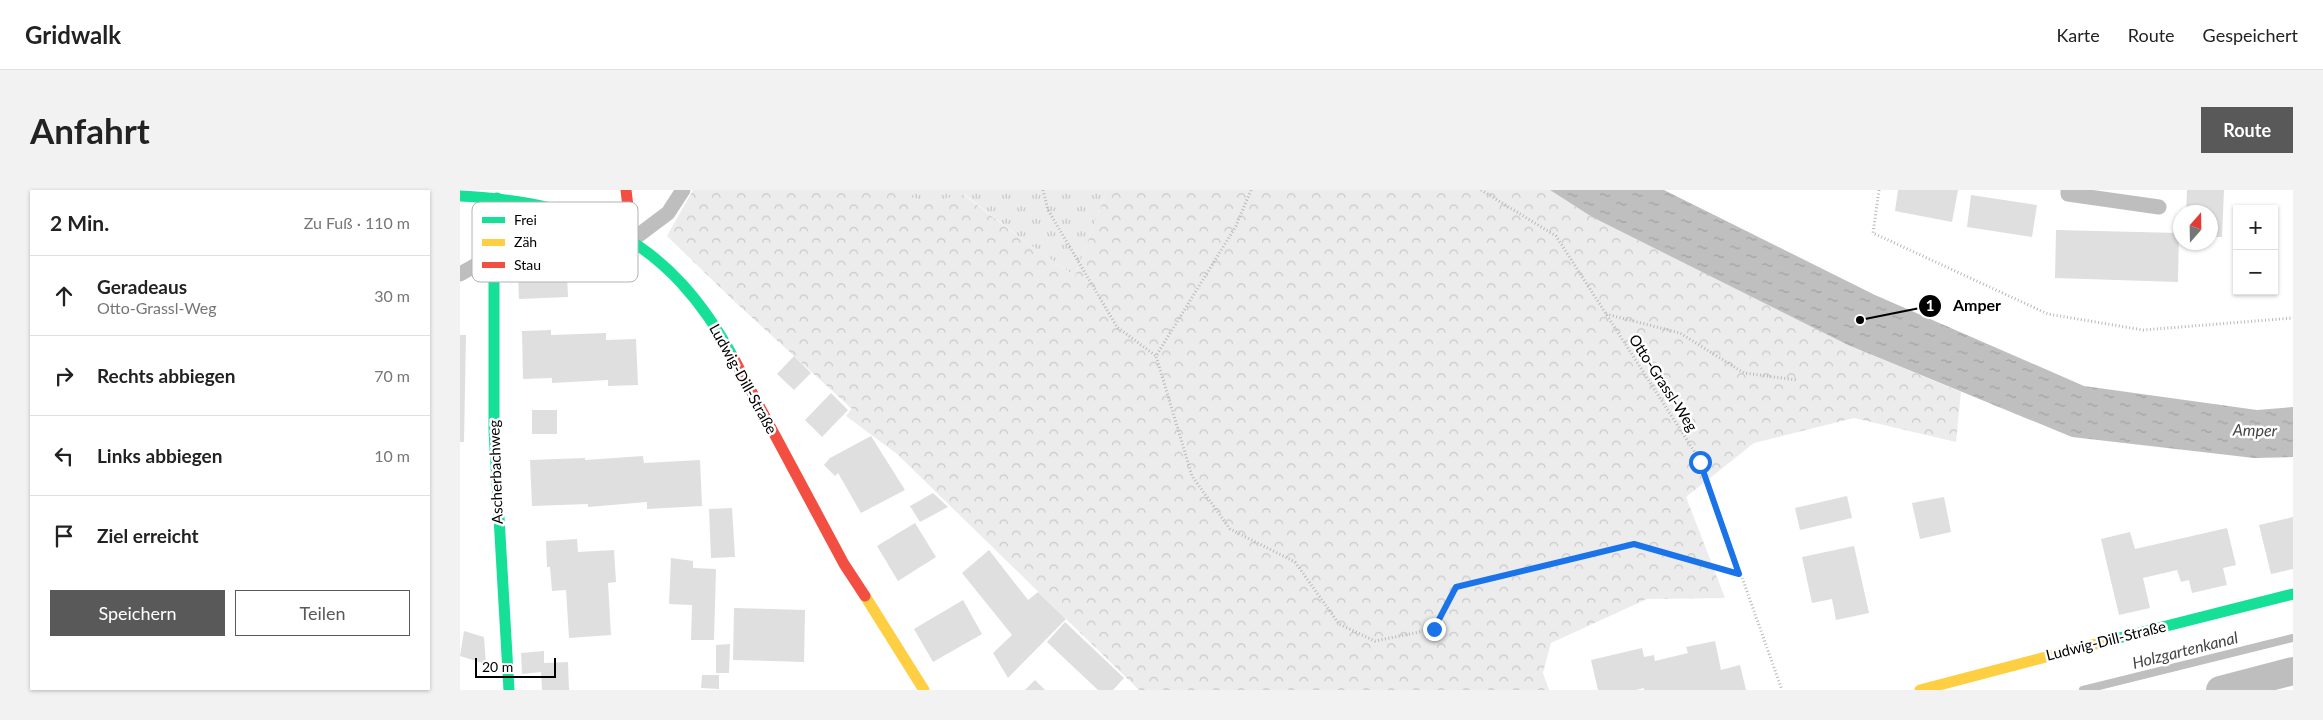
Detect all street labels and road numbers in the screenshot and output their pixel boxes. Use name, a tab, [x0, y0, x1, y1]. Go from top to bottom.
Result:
street label: Ludwig-Dill-Straße	[706, 320, 782, 437]
street label: Otto-Grassl-Weg	[1626, 331, 1702, 435]
street label: Ascherbachweg	[484, 419, 506, 524]
street label: Ludwig-Dill-Straße	[2044, 616, 2168, 664]

